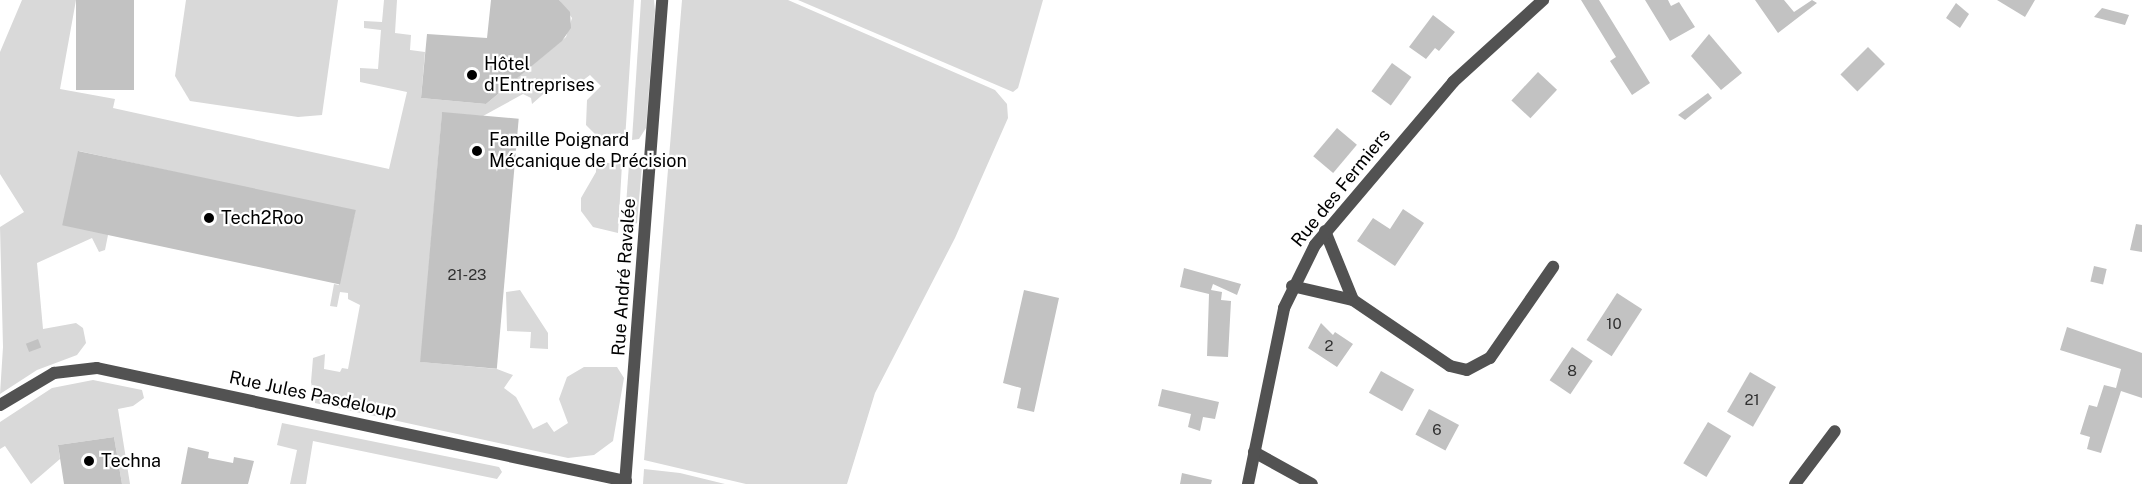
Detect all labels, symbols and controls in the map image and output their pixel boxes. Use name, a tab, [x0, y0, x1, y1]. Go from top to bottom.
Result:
place label: Hôtel d'Entreprises	[484, 54, 595, 97]
marker: Hôtel d'Entreprises	[465, 68, 479, 82]
street label: Rue des Fermiers	[1287, 125, 1395, 251]
place label: Famille Poignard Mécanique de Précision	[489, 130, 687, 172]
marker: Famille Poignard Mécanique de Précision	[470, 144, 484, 158]
street label: Rue André Ravalée	[608, 197, 640, 357]
place label: Tech2Roo	[221, 207, 304, 229]
marker: Tech2Roo	[202, 211, 216, 225]
house number: 21-23	[447, 266, 487, 284]
house number: 10	[1606, 315, 1622, 333]
house number: 2	[1325, 337, 1333, 355]
house number: 8	[1567, 362, 1577, 380]
street label: Rue Jules Pasdeloup	[227, 367, 399, 423]
house number: 21	[1744, 391, 1760, 409]
house number: 6	[1432, 421, 1442, 439]
place label: Techna	[101, 450, 161, 472]
marker: Techna	[82, 454, 96, 468]

